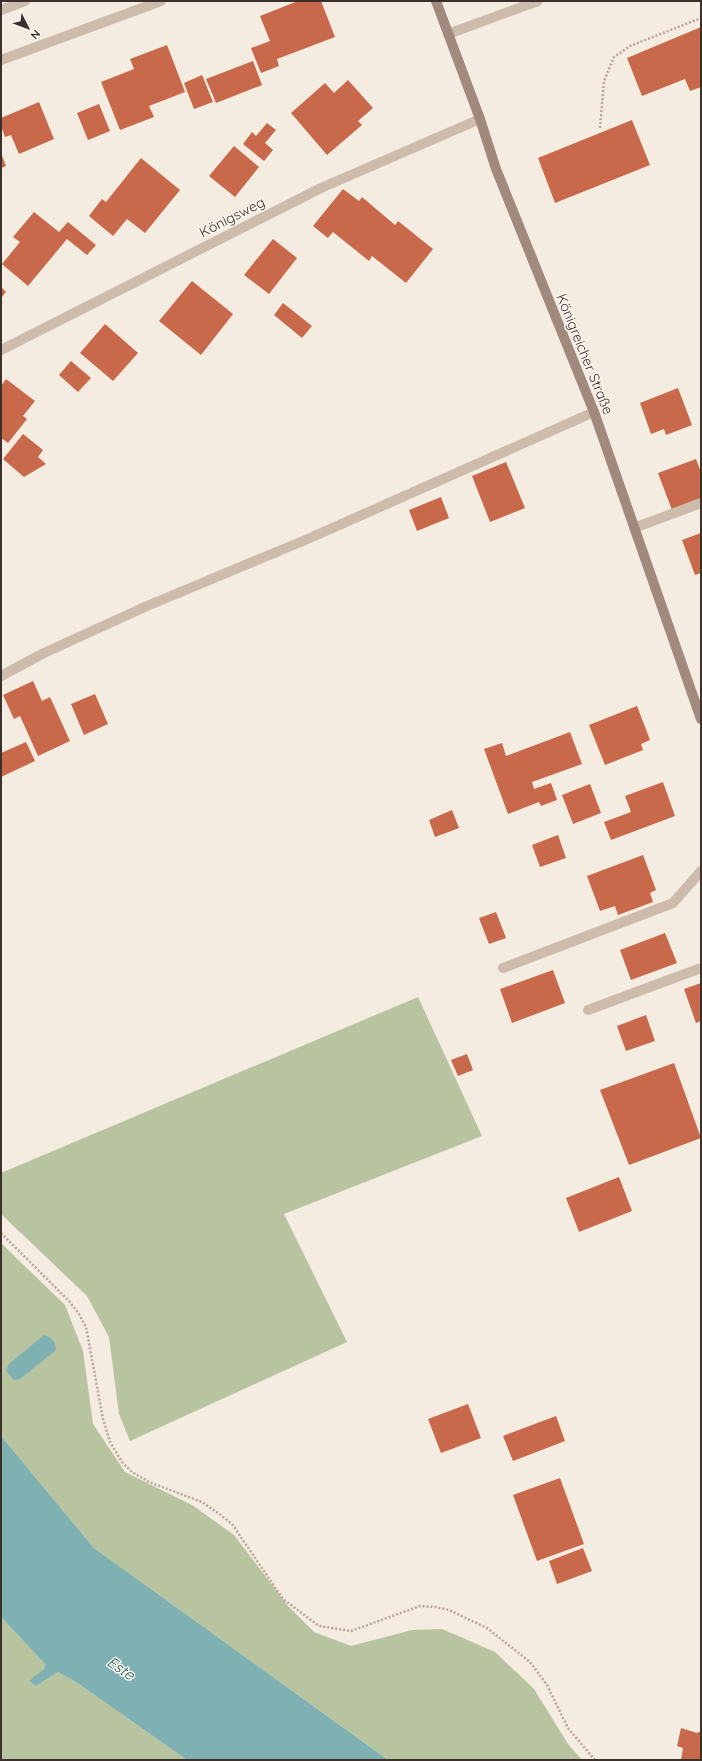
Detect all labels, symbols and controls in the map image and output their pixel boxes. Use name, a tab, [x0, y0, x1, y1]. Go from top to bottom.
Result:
north arrow	[8, 8, 48, 48]
text: N	[28, 27, 43, 42]
street label: Königsweg	[196, 193, 268, 241]
street label: Königreicher Straße	[553, 291, 617, 417]
water label: Este	[104, 1652, 139, 1684]

